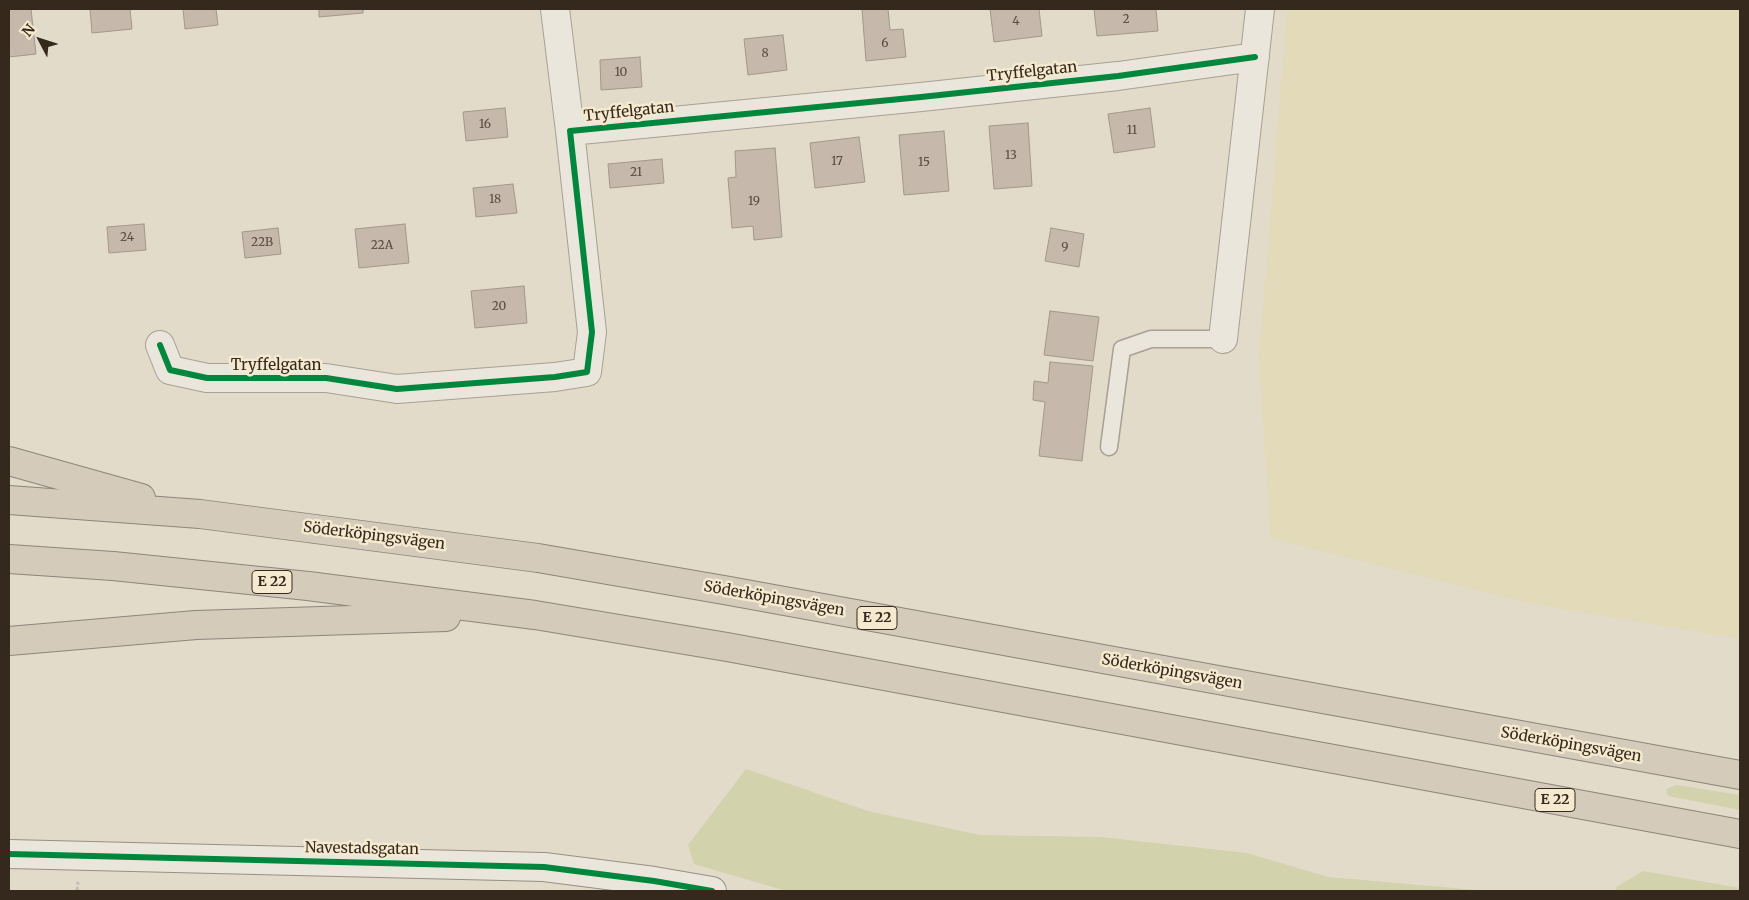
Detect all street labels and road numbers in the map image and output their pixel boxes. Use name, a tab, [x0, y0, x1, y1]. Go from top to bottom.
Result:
street label: Tryffelgatan	[986, 58, 1078, 86]
street label: Tryffelgatan	[583, 98, 675, 126]
street label: Tryffelgatan	[231, 357, 321, 375]
street label: Söderköpingsvägen	[302, 518, 446, 554]
road number: E 22	[252, 570, 292, 594]
street label: Söderköpingsvägen	[702, 578, 846, 620]
road number: E 22	[857, 606, 897, 630]
street label: Söderköpingsvägen	[1100, 651, 1244, 693]
street label: Söderköpingsvägen	[1499, 724, 1643, 766]
road number: E 22	[1535, 788, 1575, 812]
street label: Navestadsgatan	[305, 839, 419, 859]

